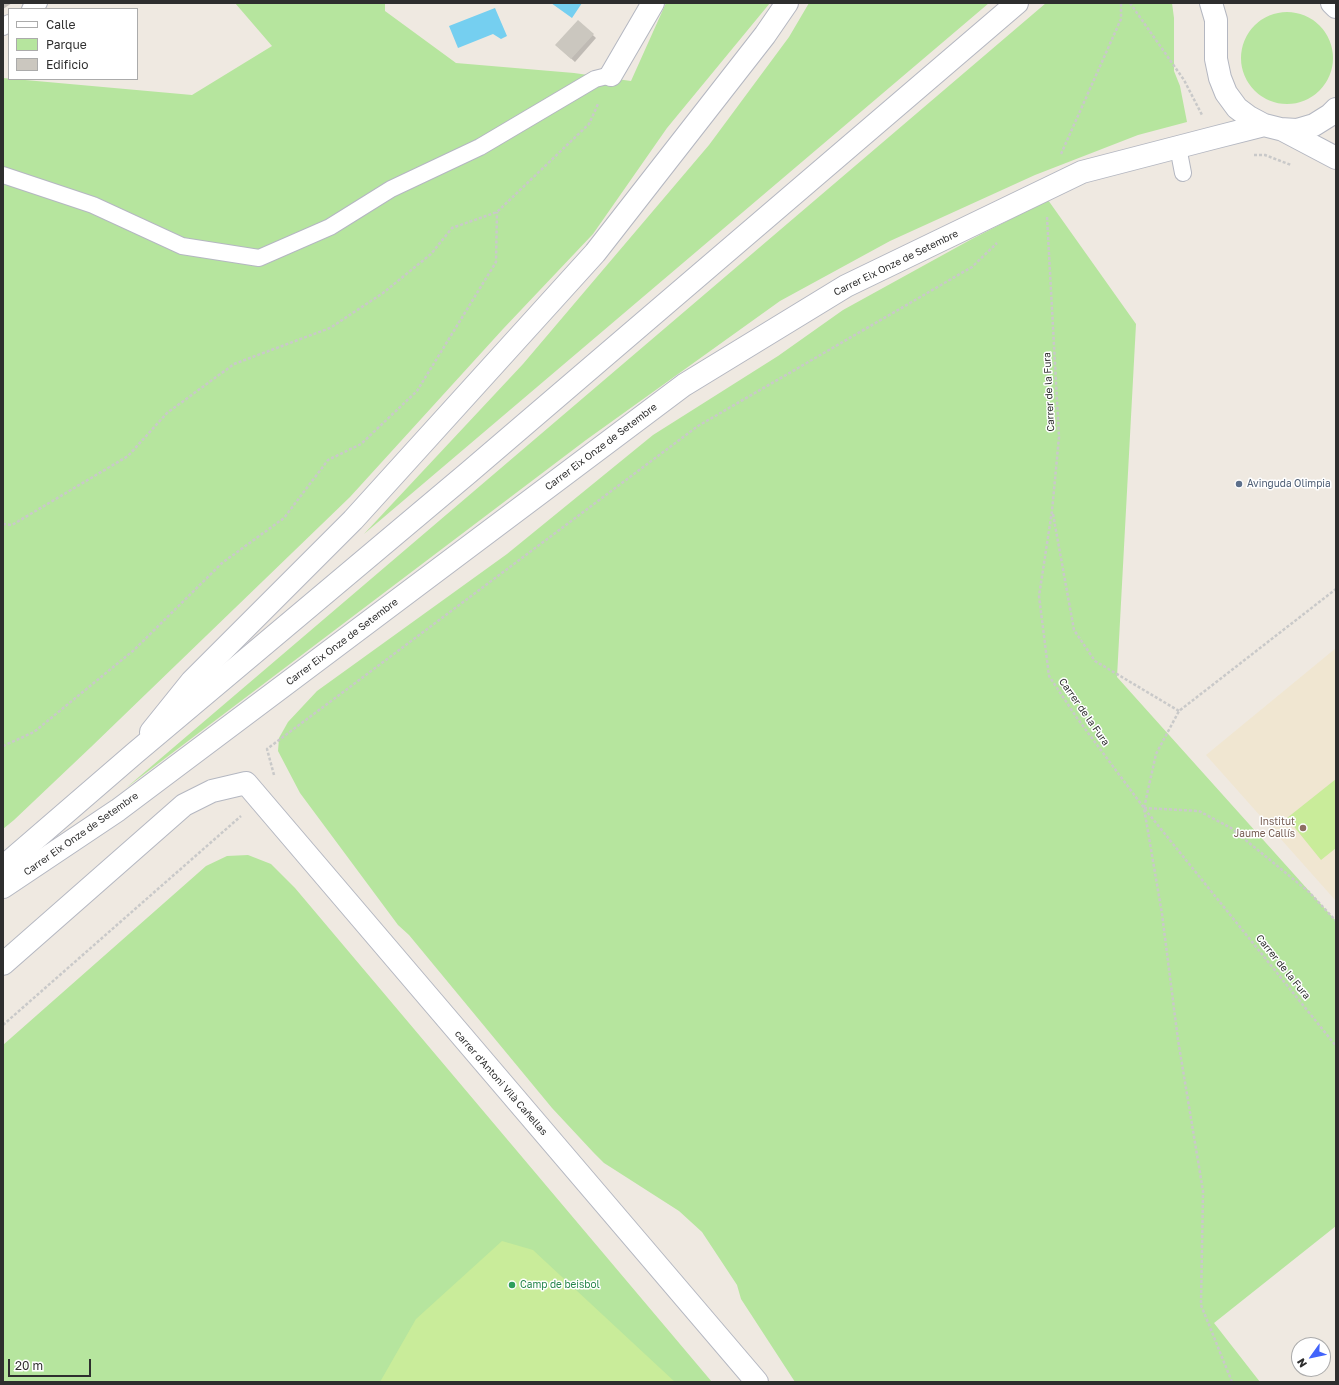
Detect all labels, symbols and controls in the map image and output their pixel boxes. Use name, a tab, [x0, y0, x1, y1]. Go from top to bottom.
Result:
legend	[8, 8, 138, 80]
text: Calle	[46, 17, 75, 32]
text: Parque	[46, 37, 87, 52]
text: Edificio	[46, 57, 88, 72]
street label: Carrer Eix Onze de Setembre	[832, 228, 960, 298]
street label: Carrer de la Fura	[1041, 352, 1057, 432]
street label: Carrer Eix Onze de Setembre	[543, 401, 659, 493]
place label: Avinguda Olimpia	[1247, 478, 1331, 490]
marker: Avinguda Olimpia	[1234, 479, 1244, 489]
street label: Carrer Eix Onze de Setembre	[284, 596, 400, 688]
street label: Carrer de la Fura	[1056, 676, 1112, 748]
street label: Carrer Eix Onze de Setembre	[21, 790, 141, 878]
place label: Institut Jaume Callís	[1234, 816, 1295, 840]
marker: Institut Jaume Callís	[1298, 823, 1308, 833]
street label: Carrer de la Fura	[1253, 932, 1313, 1002]
street label: carrer d'Antoni Vilà Cañellas	[452, 1028, 550, 1138]
place label: Camp de beisbol	[520, 1279, 600, 1291]
marker: Camp de beisbol	[507, 1280, 517, 1290]
north arrow	[1291, 1337, 1331, 1377]
scale bar	[10, 1351, 93, 1377]
text: N	[1294, 1356, 1309, 1370]
text: 20 m	[15, 1358, 43, 1373]

